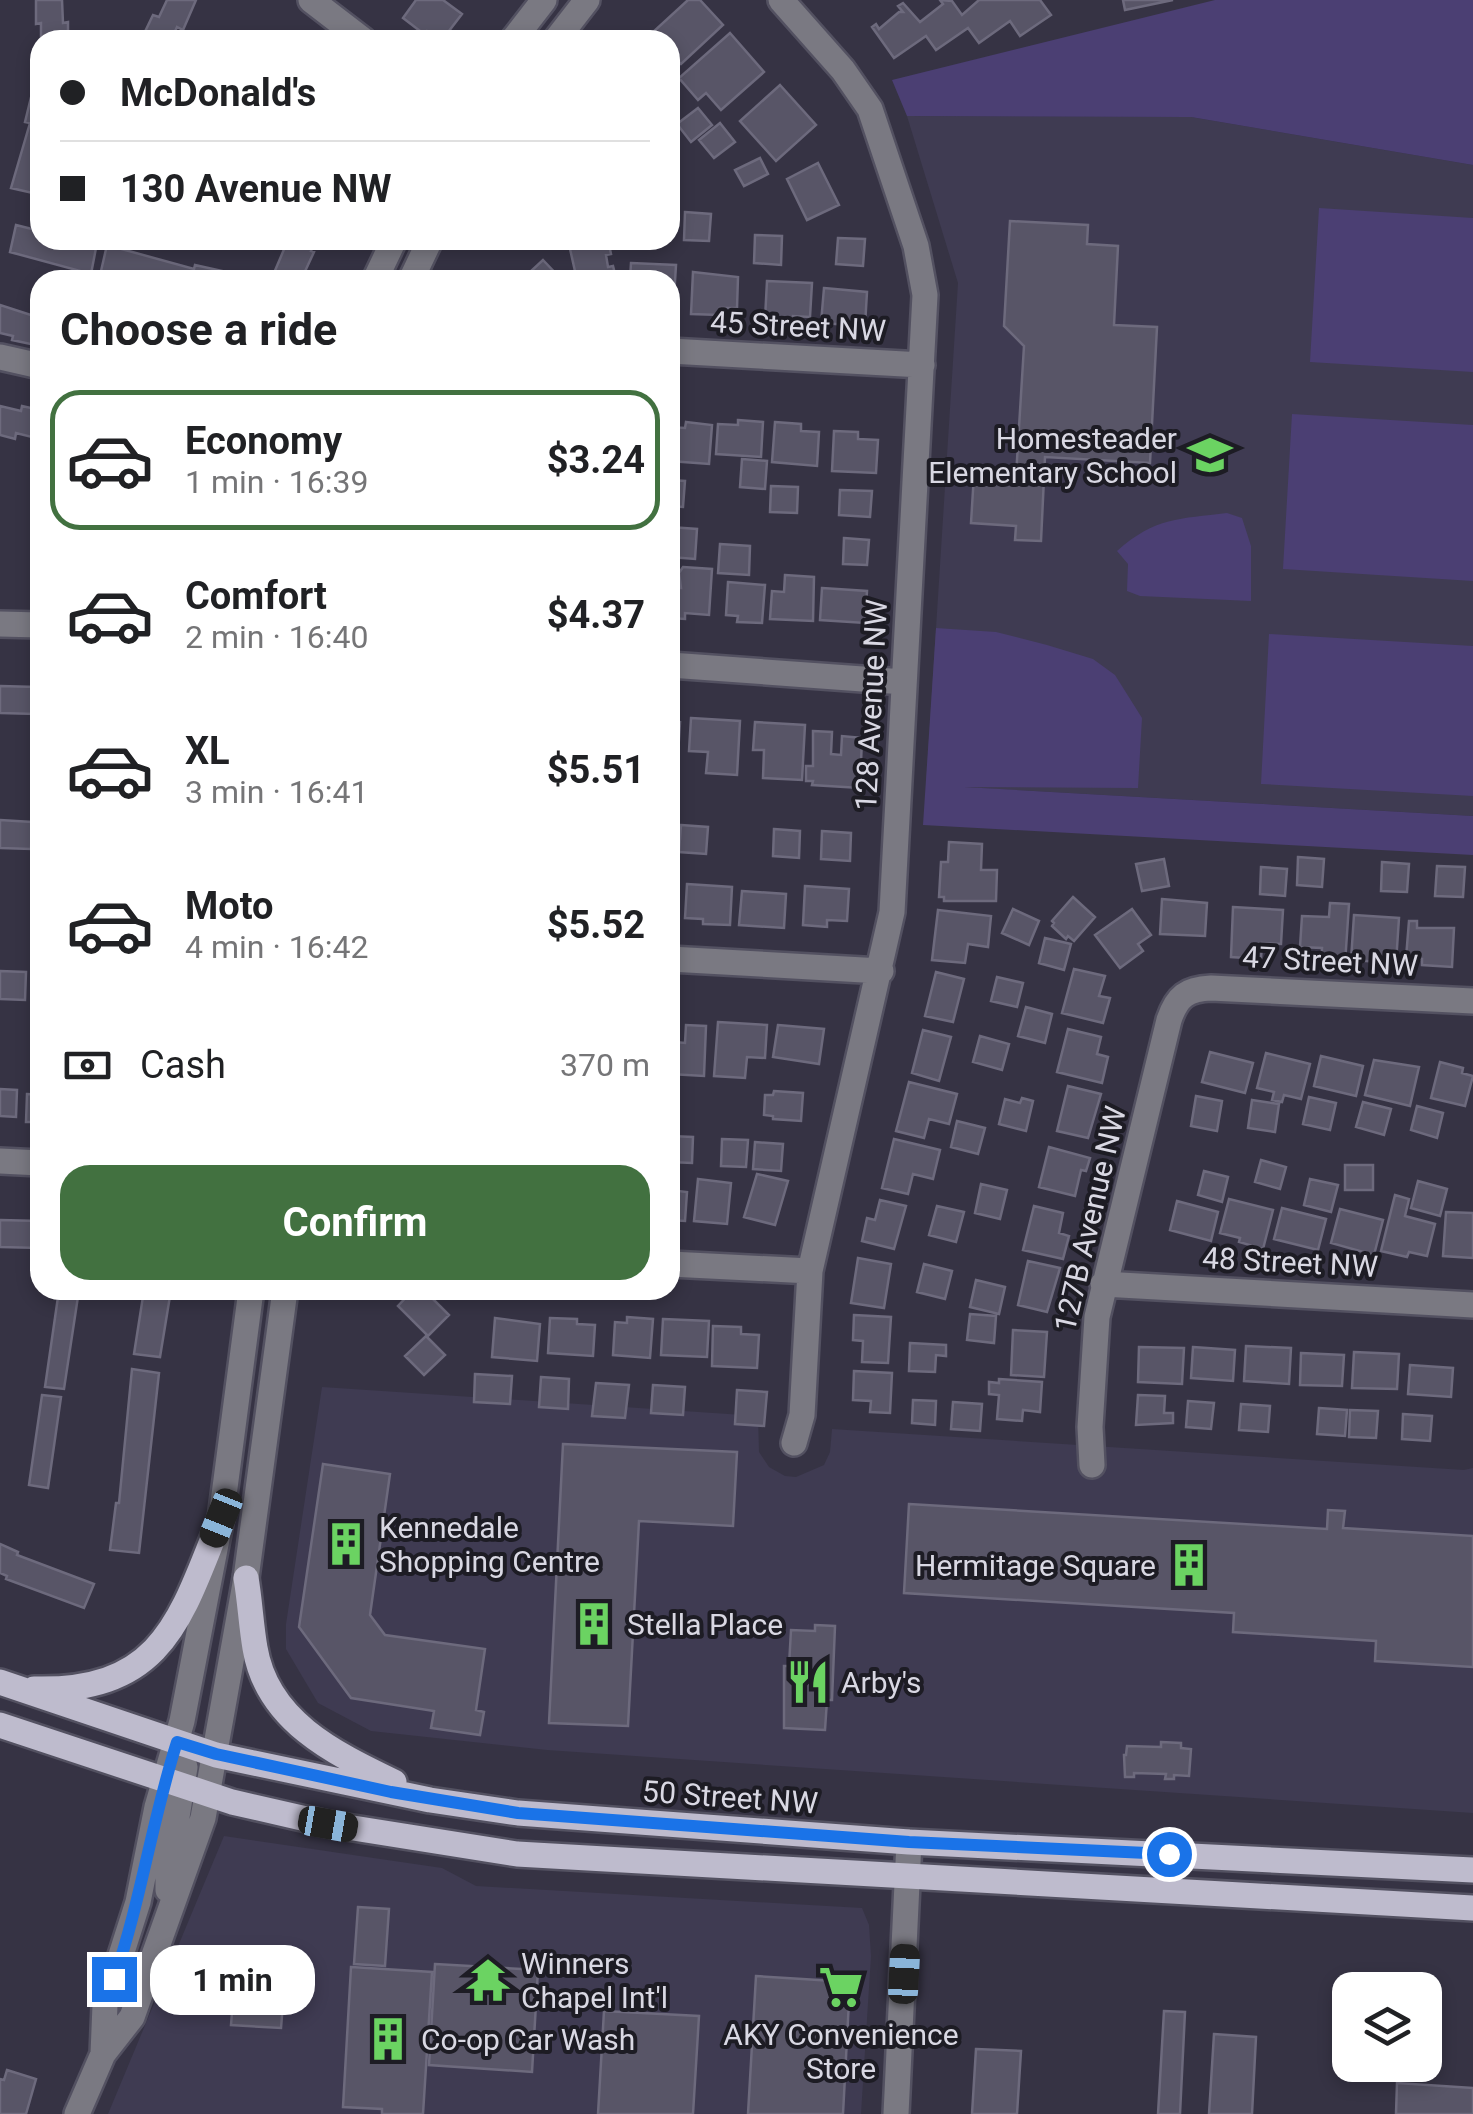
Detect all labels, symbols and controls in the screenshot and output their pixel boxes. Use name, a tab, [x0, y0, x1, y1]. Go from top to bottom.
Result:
text: McDonald's	[120, 71, 316, 115]
text: 130 Avenue NW	[120, 167, 392, 211]
text: Choose a ride	[60, 303, 337, 356]
street label: 45 Street NW	[709, 304, 887, 348]
icon: car	[65, 415, 155, 505]
text: Economy	[185, 419, 342, 463]
place label: Homesteader Elementary School	[928, 421, 1177, 490]
school or university icon: Homesteader Elementary School	[1186, 431, 1234, 479]
text: $3.24	[547, 438, 645, 482]
text: 1 min · 16:39	[185, 463, 368, 501]
icon: car	[65, 570, 155, 660]
text: Comfort	[185, 574, 327, 618]
text: $4.37	[547, 593, 645, 637]
street label: 128 Avenue NW	[848, 598, 894, 812]
text: 2 min · 16:40	[185, 618, 368, 656]
icon: car	[65, 725, 155, 815]
text: XL	[185, 729, 230, 773]
text: $5.51	[547, 748, 645, 792]
text: 3 min · 16:41	[185, 773, 368, 811]
icon: car	[65, 880, 155, 970]
text: Moto	[185, 884, 274, 928]
text: $5.52	[547, 903, 645, 947]
text: 4 min · 16:42	[185, 928, 368, 966]
street label: 47 Street NW	[1241, 939, 1419, 983]
icon: cash	[60, 1038, 115, 1093]
text: Cash	[140, 1043, 226, 1087]
text: 370 m	[560, 1046, 650, 1084]
street label: 127B Avenue NW	[1047, 1103, 1133, 1335]
button: Confirm	[60, 1165, 650, 1280]
street label: 48 Street NW	[1201, 1240, 1379, 1284]
car	[196, 1485, 246, 1551]
place label: Kennedale Shopping Centre	[379, 1510, 600, 1579]
building icon: Kennedale Shopping Centre	[322, 1520, 370, 1568]
building icon: Hermitage Square	[1165, 1541, 1213, 1589]
place label: Hermitage Square	[915, 1548, 1156, 1583]
building icon: Stella Place	[570, 1600, 618, 1648]
place label: Stella Place	[627, 1607, 783, 1642]
restaurant icon: Arby's	[784, 1658, 832, 1706]
place label: Arby's	[841, 1665, 921, 1700]
street label: 50 Street NW	[641, 1773, 819, 1821]
car	[296, 1804, 360, 1844]
route start	[1147, 1832, 1192, 1877]
car	[887, 1943, 921, 2005]
callout: 1 min	[149, 1944, 314, 2014]
place label: Winners Chapel Int'l	[521, 1946, 668, 2015]
temple icon: Winners Chapel Int'l	[464, 1956, 512, 2004]
route end	[92, 1957, 137, 2002]
text: 1 min	[192, 1961, 273, 1999]
supermarket icon: AKY Convenience Store	[817, 1963, 865, 2011]
map controls	[1332, 1972, 1442, 2082]
button: layers	[1332, 1972, 1442, 2082]
building icon: Co-op Car Wash	[364, 2015, 412, 2063]
place label: AKY Convenience Store	[723, 2017, 959, 2086]
place label: Co-op Car Wash	[421, 2022, 635, 2057]

